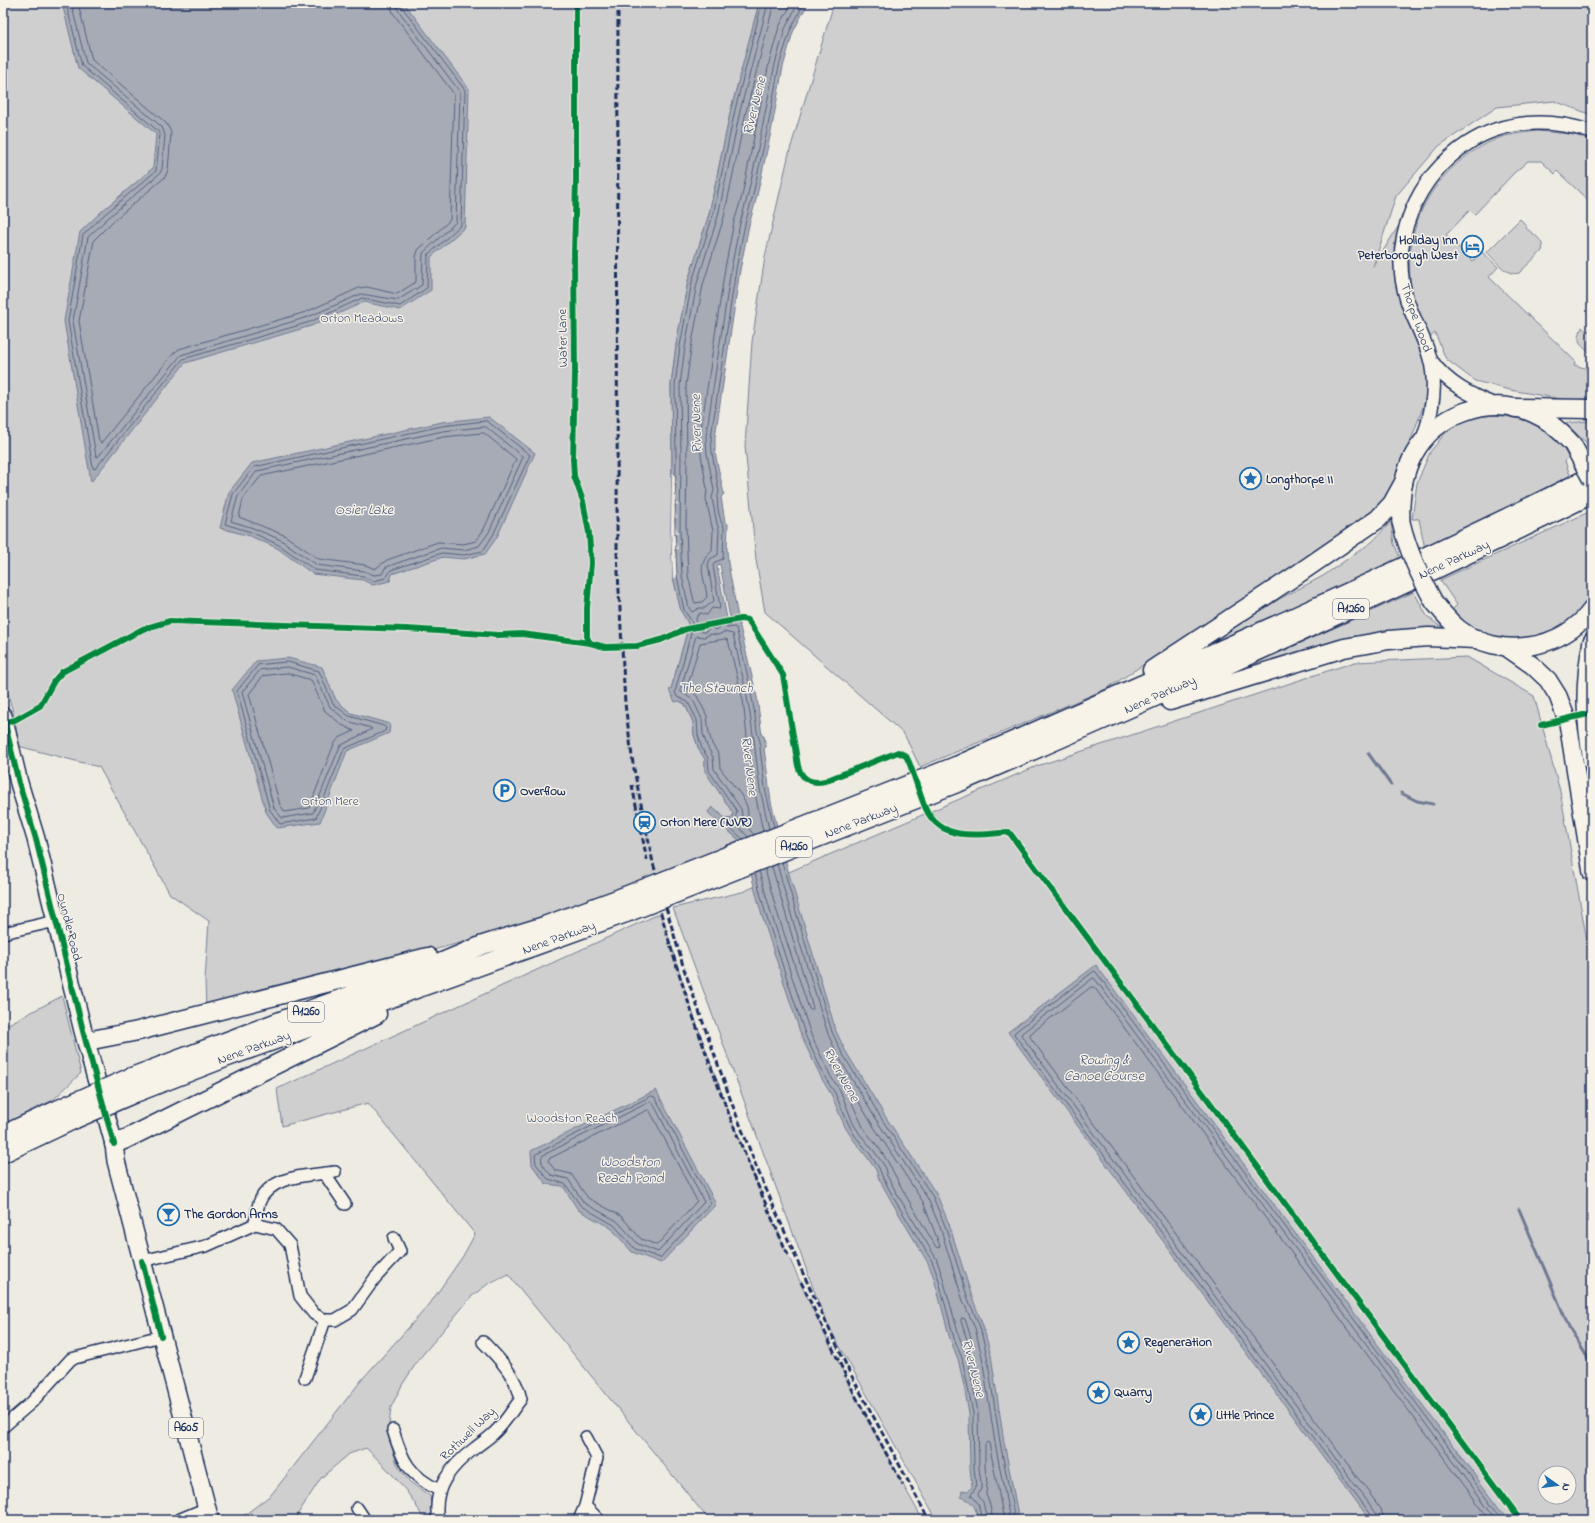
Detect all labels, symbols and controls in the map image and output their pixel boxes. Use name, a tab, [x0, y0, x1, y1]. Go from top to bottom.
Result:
water label: River Nene	[738, 74, 773, 137]
place label: Holiday Inn Peterborough West	[1358, 231, 1459, 267]
hotel icon: Holiday Inn Peterborough West	[1460, 234, 1486, 260]
street label: Thorpe Wood	[1395, 281, 1437, 356]
street label: Water Lane	[553, 308, 573, 367]
park label: Orton Meadows	[320, 309, 404, 328]
water label: River Nene	[686, 394, 708, 454]
place icon: Longthorpe II	[1238, 466, 1264, 492]
place label: Longthorpe II	[1266, 470, 1333, 491]
water label: Osier Lake	[335, 500, 394, 521]
street label: Nene Parkway	[1415, 535, 1493, 586]
road number: A1260	[1333, 599, 1369, 619]
street label: Nene Parkway	[1121, 671, 1199, 720]
water label: The Staunch	[679, 678, 753, 699]
water label: River Nene	[735, 735, 763, 797]
parking icon: Overflow	[491, 778, 517, 804]
place label: Overflow	[520, 782, 566, 801]
park label: Orton Mere	[302, 792, 359, 811]
street label: Nene Parkway	[822, 798, 900, 844]
station icon: Orton Mere (NVR)	[632, 809, 658, 835]
place label: Orton Mere (NVR)	[660, 813, 752, 832]
road number: A1260	[776, 837, 812, 857]
street label: Oundle Road	[51, 891, 87, 964]
street label: Nene Parkway	[520, 916, 598, 961]
road number: A1260	[288, 1002, 324, 1022]
street label: Nene Parkway	[215, 1026, 293, 1071]
water label: River Nene	[817, 1044, 865, 1107]
water label: Rowing & Canoe Course	[1064, 1050, 1145, 1087]
park label: Woodston Reach	[527, 1109, 617, 1128]
water label: Woodston Reach Pond	[596, 1152, 665, 1189]
bar icon: The Gordon Arms	[156, 1201, 182, 1227]
place label: The Gordon Arms	[184, 1205, 278, 1224]
place icon: Regeneration	[1116, 1329, 1142, 1355]
place label: Regeneration	[1143, 1333, 1212, 1354]
water label: River Nene	[956, 1337, 991, 1400]
place icon: Quarry	[1086, 1379, 1112, 1405]
place label: Quarry	[1114, 1383, 1152, 1404]
place icon: Little Prince	[1187, 1402, 1213, 1428]
street label: Rothwell Way	[436, 1403, 501, 1466]
place label: Little Prince	[1216, 1406, 1275, 1425]
road number: A605	[169, 1418, 203, 1438]
north arrow	[1537, 1465, 1577, 1505]
text: N	[1557, 1482, 1574, 1493]

